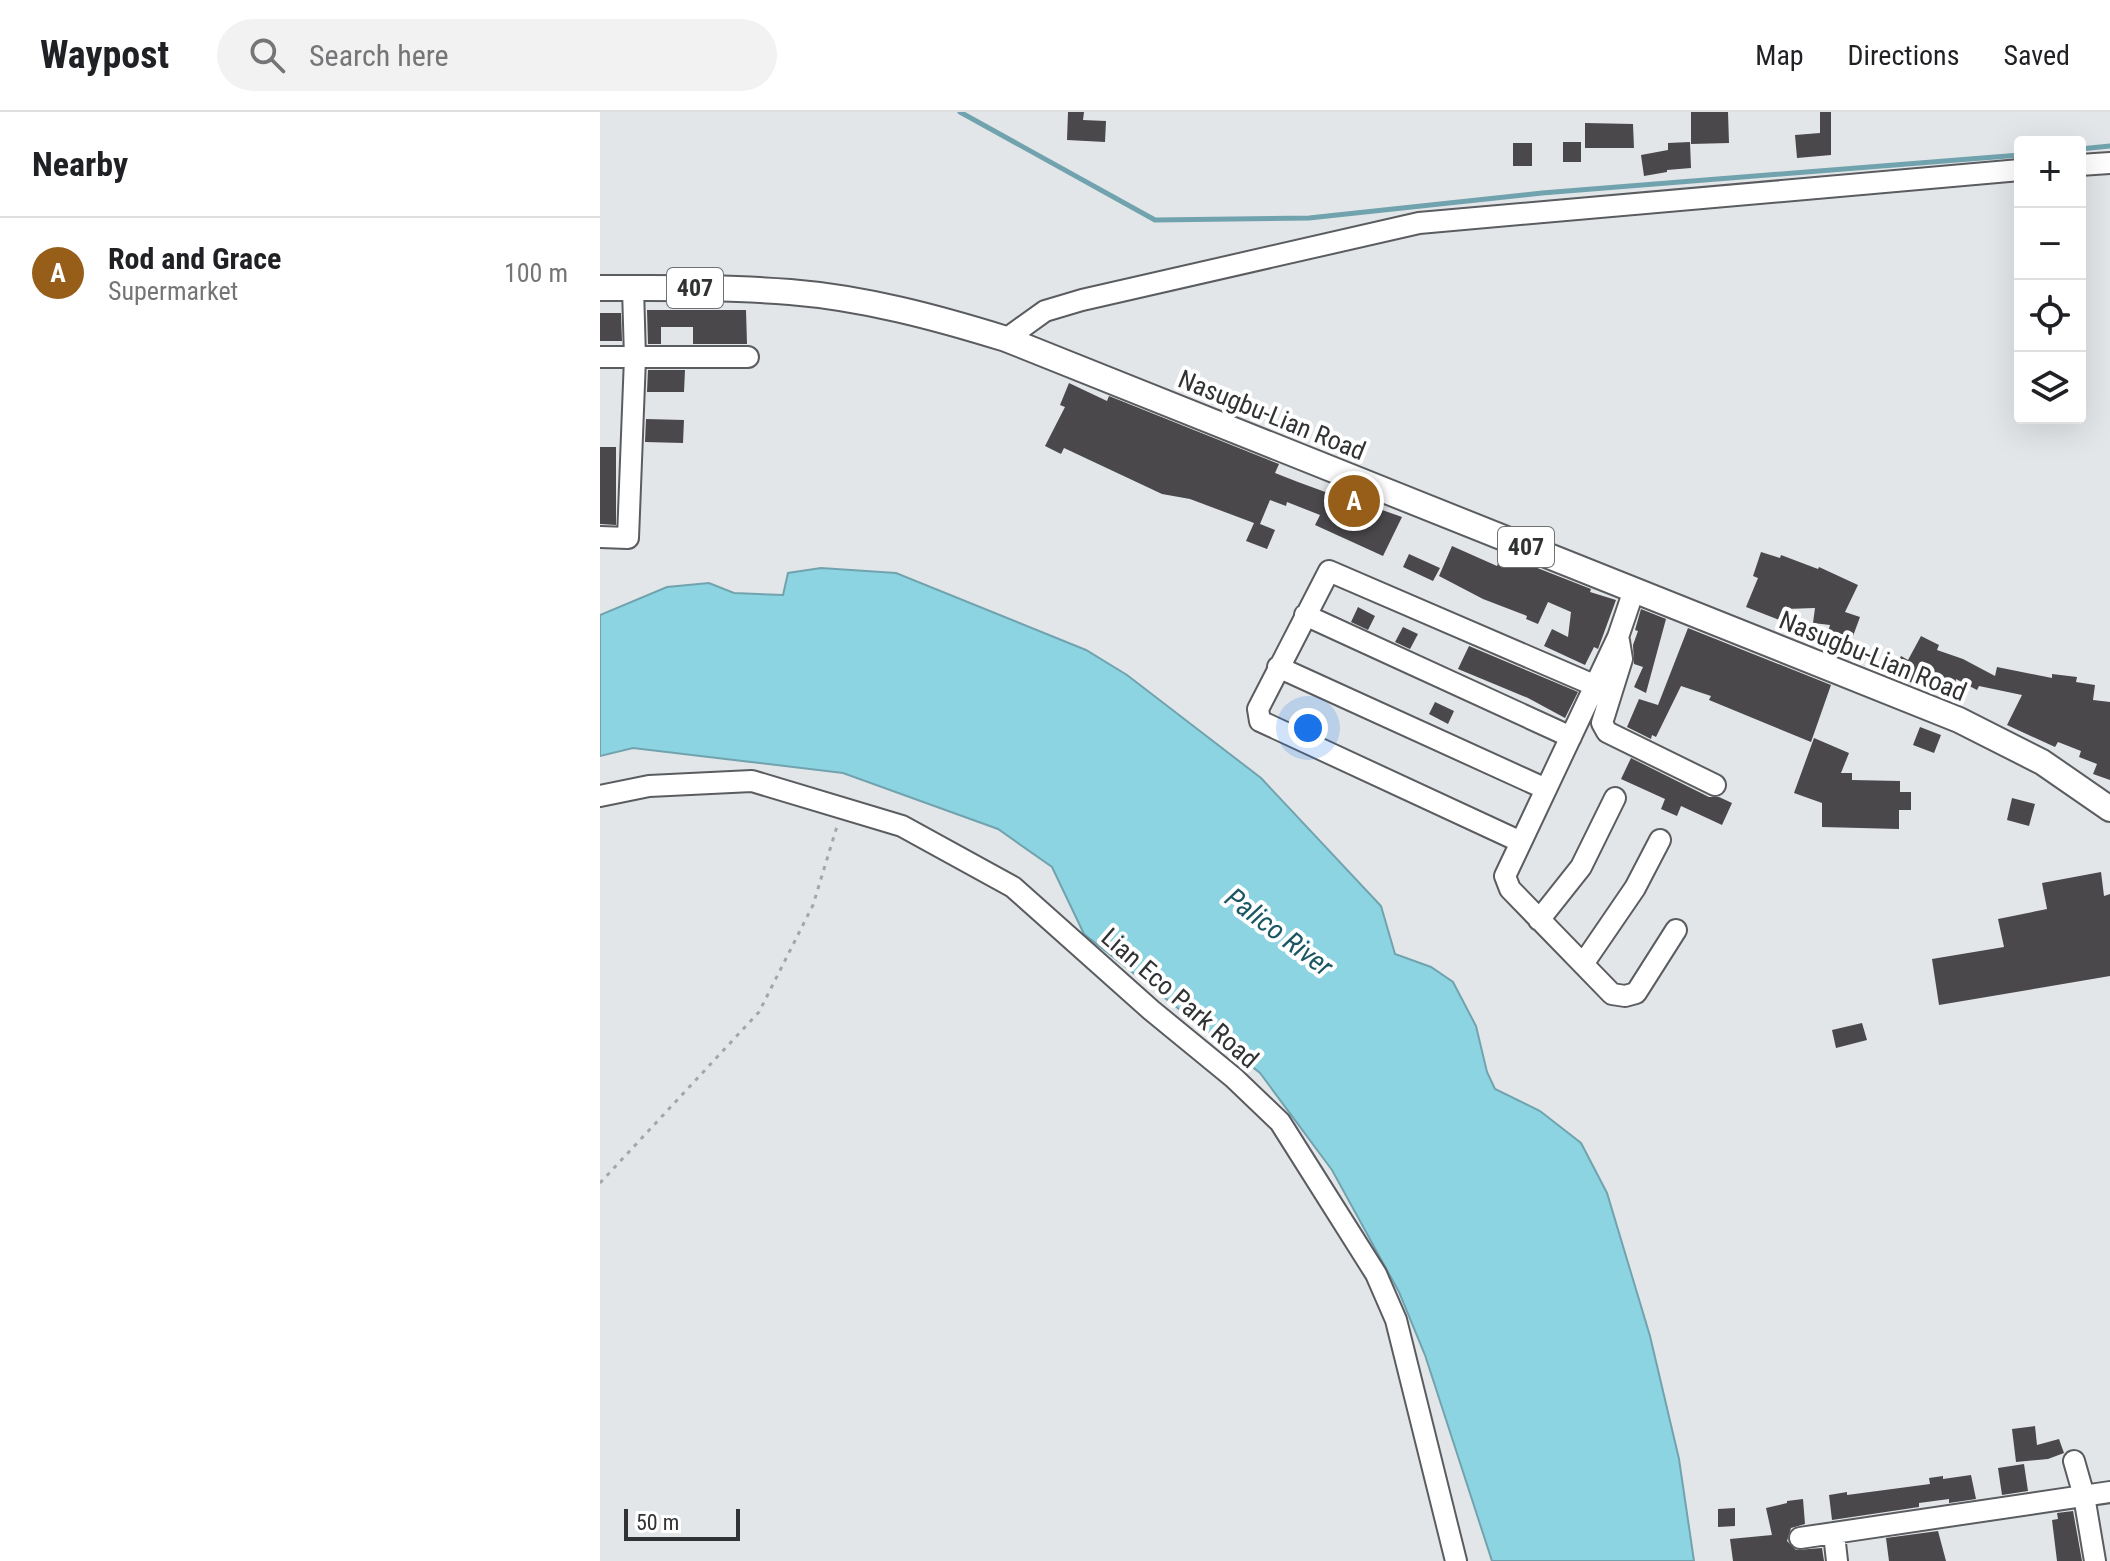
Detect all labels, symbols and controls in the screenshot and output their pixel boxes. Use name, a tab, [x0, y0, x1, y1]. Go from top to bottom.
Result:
search box	[217, 19, 777, 91]
text: Waypost	[40, 33, 169, 77]
icon: search	[245, 33, 289, 77]
text: Search here	[309, 38, 449, 73]
text: Map	[1755, 39, 1804, 72]
text: Directions	[1848, 39, 1959, 72]
text: Saved	[2003, 39, 2070, 72]
map controls	[2014, 136, 2086, 424]
button: +	[2014, 136, 2086, 208]
text: Nearby	[32, 144, 128, 184]
button: −	[2014, 208, 2086, 280]
text: Rod and Grace	[108, 241, 281, 276]
text: A	[50, 258, 66, 288]
text: 100 m	[504, 258, 568, 288]
road number: 407	[667, 268, 723, 308]
text: Supermarket	[108, 276, 238, 306]
button: locate	[2014, 280, 2086, 352]
button: layers	[2014, 352, 2086, 424]
street label: Nasugbu-Lian Road	[1174, 364, 1370, 466]
pin: A	[1328, 471, 1380, 531]
road number: 407	[1498, 527, 1554, 567]
street label: Nasugbu-Lian Road	[1775, 605, 1971, 707]
your location	[1288, 708, 1328, 748]
water label: Palico River	[1219, 881, 1340, 984]
street label: Lian Eco Park Road	[1096, 922, 1264, 1074]
scale bar	[624, 1505, 740, 1541]
text: 50 m	[636, 1510, 679, 1535]

